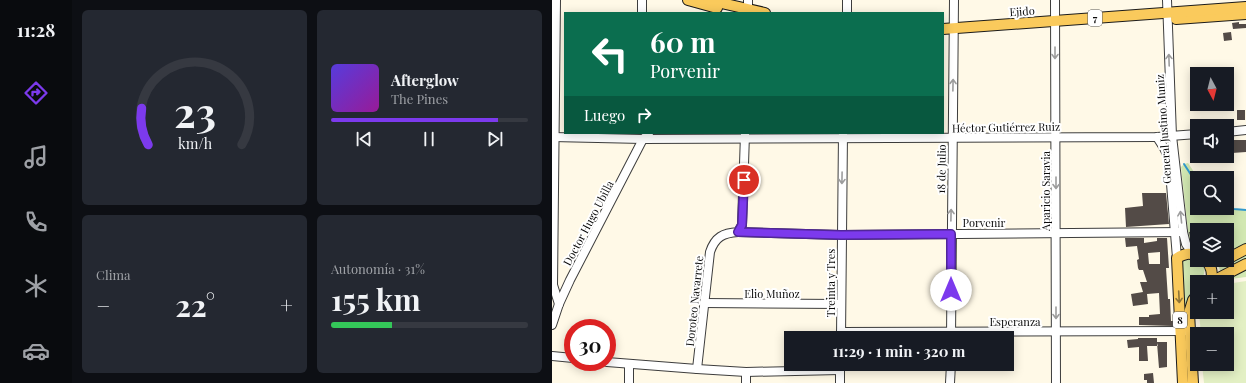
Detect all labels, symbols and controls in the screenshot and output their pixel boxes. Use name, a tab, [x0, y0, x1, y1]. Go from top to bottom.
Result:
street label: Ejido	[1009, 3, 1035, 19]
road number: 7	[1088, 10, 1102, 26]
text: 11:28	[17, 18, 55, 42]
text: 60 m	[650, 23, 716, 60]
icon: left	[584, 28, 636, 80]
one-way arrow	[1052, 46, 1059, 59]
one-way arrow	[1165, 54, 1173, 67]
text: Porvenir	[650, 59, 720, 83]
north arrow	[1190, 67, 1234, 111]
map controls	[1190, 67, 1234, 371]
text: Afterglow	[391, 70, 459, 90]
street label: General Justino Muniz	[1152, 74, 1174, 184]
icon: directions	[22, 79, 50, 107]
one-way arrow	[949, 79, 957, 92]
text: 23	[173, 83, 216, 138]
text: The Pines	[391, 90, 448, 107]
icon: right	[633, 104, 655, 126]
text: Luego	[584, 105, 625, 125]
street label: Héctor Gutiérrez Ruiz	[952, 119, 1060, 135]
button: sound	[1190, 119, 1234, 163]
icon: previous	[353, 128, 375, 150]
icon: pause	[418, 128, 440, 150]
icon: next	[484, 128, 506, 150]
text: km/h	[177, 134, 212, 153]
icon: music	[22, 143, 50, 171]
street label: 18 de Julio	[933, 144, 949, 194]
street label: Aparicio Saravia	[1038, 150, 1053, 232]
pin	[727, 163, 761, 197]
icon: arrive	[733, 169, 755, 191]
one-way arrow	[838, 171, 846, 184]
button: search	[1190, 171, 1234, 215]
one-way arrow	[1052, 176, 1060, 189]
street label: Doctor Hugo Ubilla	[559, 177, 617, 268]
icon: phone	[22, 208, 50, 236]
one-way arrow	[947, 209, 955, 222]
one-way arrow	[1177, 211, 1185, 224]
street label: Porvenir	[963, 215, 1005, 230]
button: layers	[1190, 223, 1234, 267]
street label: Treinta y Tres	[823, 249, 838, 317]
street label: Doroteo Navarrete	[682, 254, 706, 347]
text: Autonomía · 31%	[331, 260, 425, 277]
text: Clima	[96, 266, 131, 283]
position arrow	[930, 269, 972, 311]
icon: climate	[22, 272, 50, 300]
button: +	[1190, 275, 1234, 319]
text: 155 km	[331, 279, 421, 319]
text: 22°	[175, 285, 215, 325]
street label: Elio Muñoz	[744, 286, 800, 301]
text: −	[96, 290, 110, 320]
text: +	[280, 290, 293, 320]
one-way arrow	[1175, 290, 1182, 303]
one-way arrow	[1052, 306, 1060, 319]
road number: 8	[1173, 312, 1187, 328]
street label: Esperanza	[989, 314, 1041, 329]
speed limit sign: 30	[564, 319, 616, 371]
button: −	[1190, 327, 1234, 371]
icon: car	[22, 337, 50, 365]
text: 11:29 · 1 min · 320 m	[833, 341, 965, 361]

